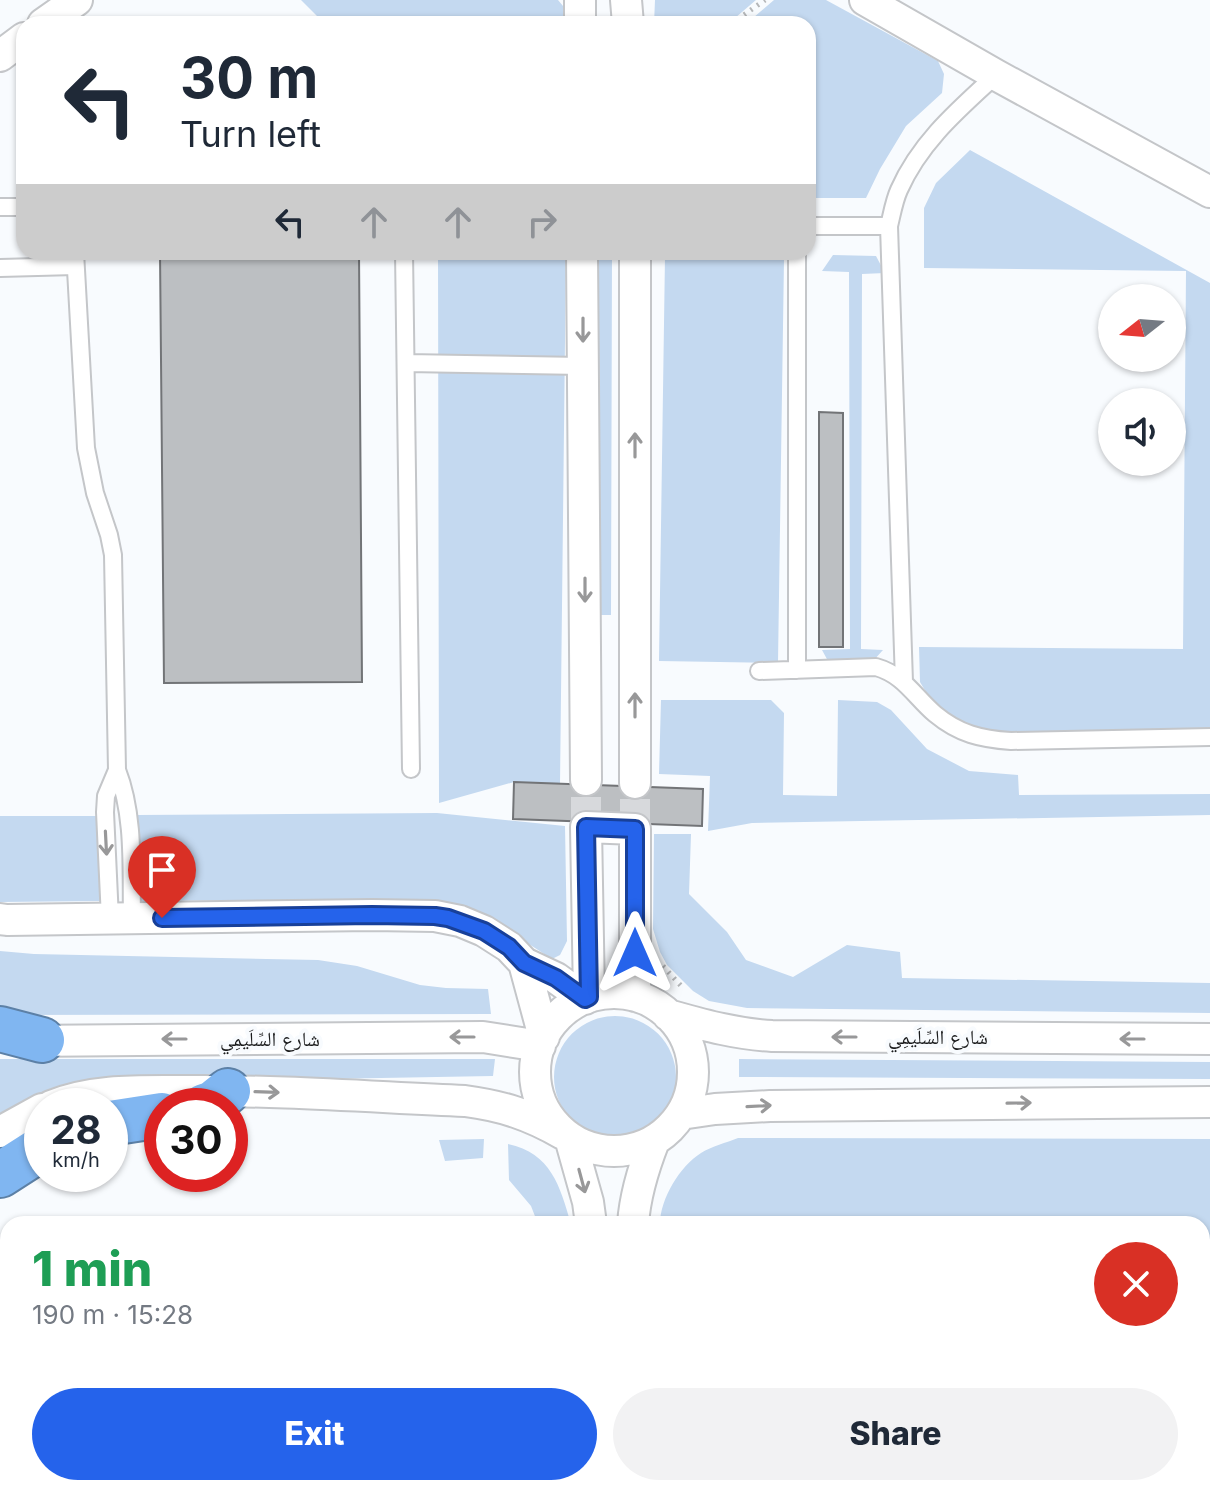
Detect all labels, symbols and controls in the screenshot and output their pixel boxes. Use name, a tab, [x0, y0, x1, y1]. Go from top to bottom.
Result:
text: 30 m	[180, 44, 318, 112]
icon: left	[48, 48, 152, 152]
text: Turn left	[180, 112, 321, 156]
icon: left	[268, 200, 312, 244]
icon: ahead	[352, 200, 396, 244]
icon: ahead	[436, 200, 480, 244]
icon: right	[520, 200, 564, 244]
north arrow	[1098, 284, 1186, 372]
map controls	[1098, 284, 1186, 476]
one-way arrow	[575, 316, 591, 343]
button: sound	[1098, 388, 1186, 476]
one-way arrow	[627, 432, 643, 459]
one-way arrow	[577, 576, 593, 603]
one-way arrow	[627, 692, 643, 719]
one-way arrow	[99, 829, 114, 856]
pin	[128, 836, 196, 918]
icon: arrive	[140, 848, 184, 892]
position arrow	[593, 911, 677, 995]
street label: شارع السِّلَيمِي	[888, 1025, 988, 1053]
street label: شارع السِّلَيمِي	[220, 1027, 320, 1055]
one-way arrow	[831, 1029, 858, 1045]
one-way arrow	[449, 1030, 476, 1045]
one-way arrow	[161, 1031, 188, 1047]
one-way arrow	[1119, 1031, 1146, 1047]
one-way arrow	[253, 1085, 280, 1100]
speed limit sign: 30	[144, 1088, 248, 1192]
one-way arrow	[1005, 1095, 1032, 1111]
one-way arrow	[745, 1099, 772, 1114]
text: 28	[50, 1105, 102, 1154]
text: km/h	[52, 1148, 100, 1172]
one-way arrow	[576, 1167, 591, 1193]
text: 1 min	[32, 1239, 152, 1298]
button: close	[1094, 1242, 1178, 1326]
text: 190 m · 15:28	[32, 1299, 193, 1330]
button: Exit	[32, 1388, 597, 1480]
button: Share	[613, 1388, 1178, 1480]

